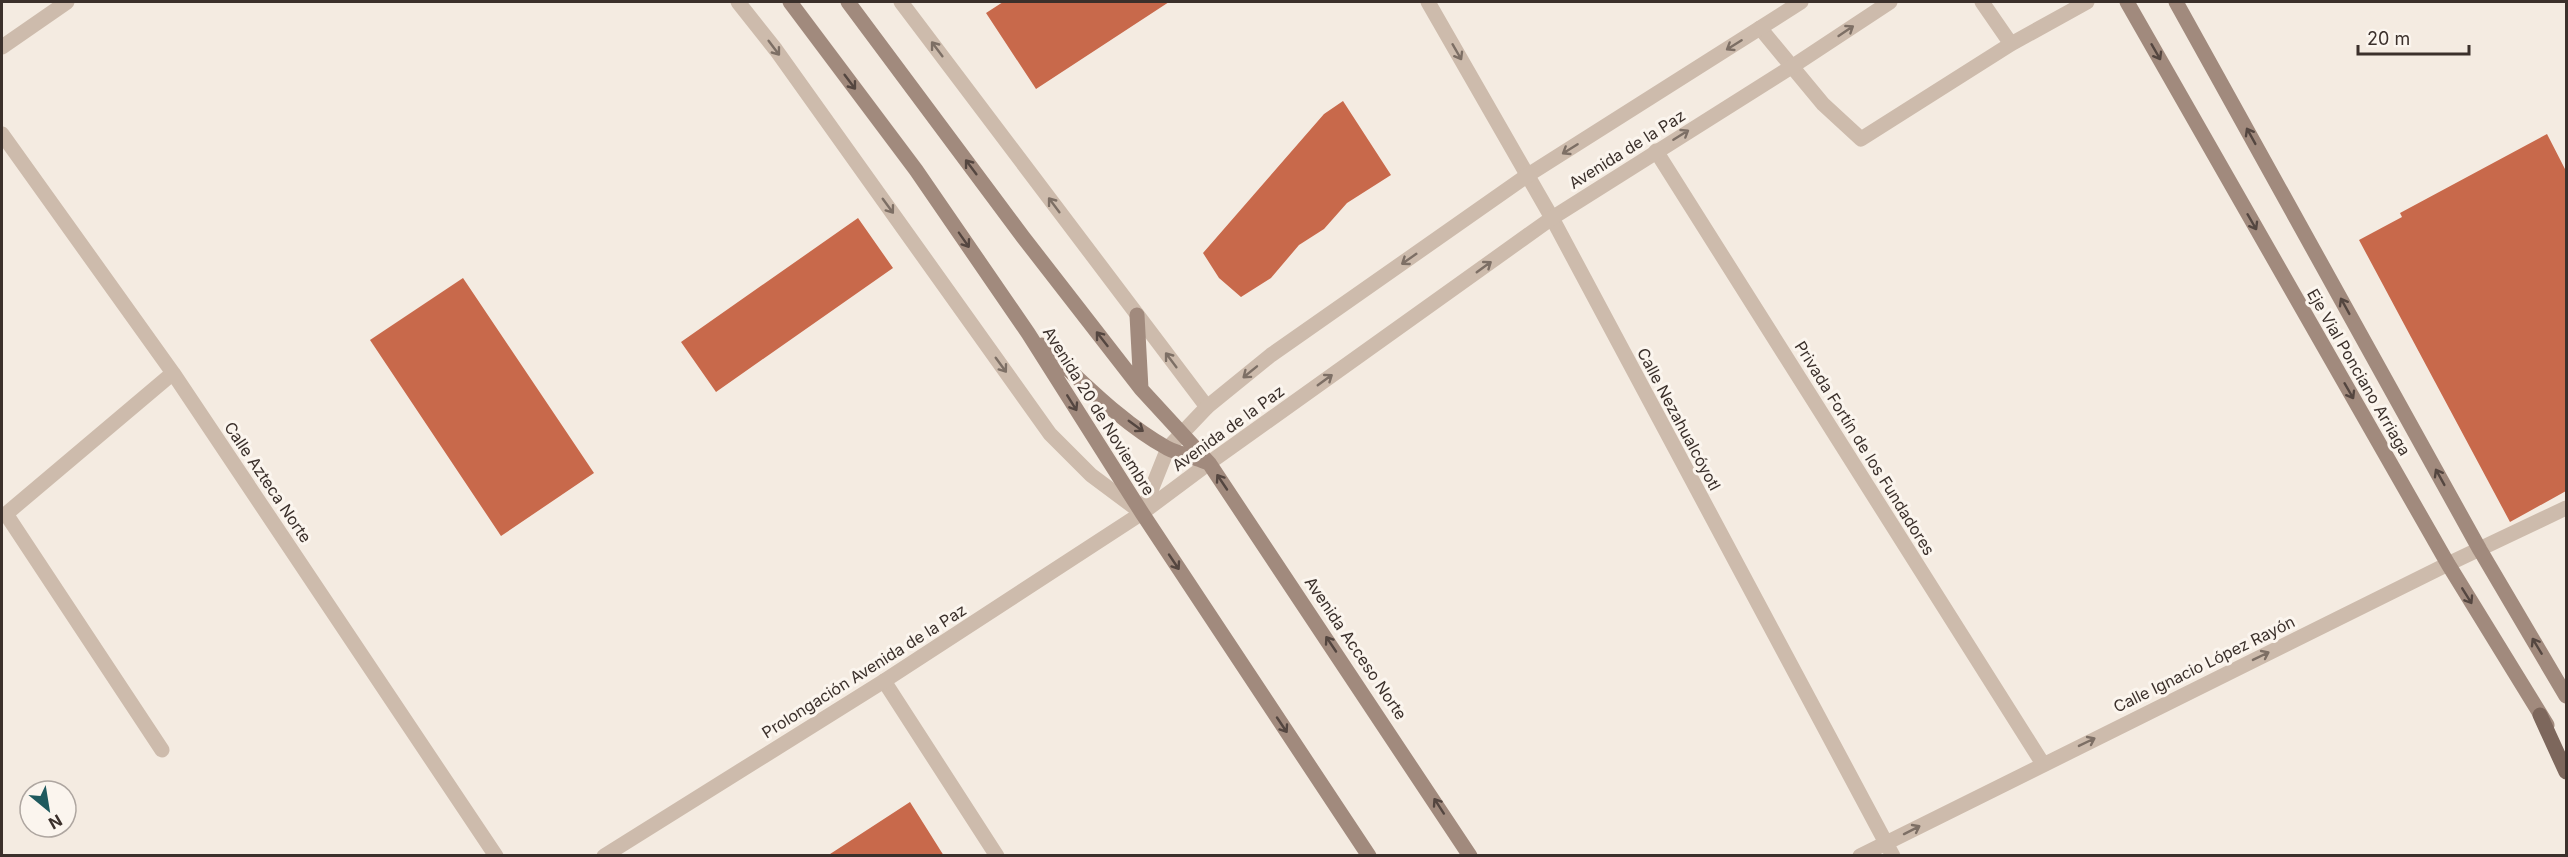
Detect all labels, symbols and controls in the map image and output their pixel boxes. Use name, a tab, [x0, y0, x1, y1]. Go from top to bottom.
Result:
scale bar	[2358, 18, 2469, 56]
one-way arrow	[1837, 25, 1854, 37]
text: 20 m	[2367, 28, 2410, 49]
one-way arrow	[1726, 38, 1743, 51]
one-way arrow	[768, 39, 780, 55]
one-way arrow	[930, 41, 943, 57]
one-way arrow	[1451, 43, 1463, 60]
one-way arrow	[2150, 43, 2162, 60]
one-way arrow	[843, 74, 856, 90]
street label: Avenida de la Paz	[1565, 105, 1689, 193]
one-way arrow	[2245, 128, 2257, 145]
one-way arrow	[1672, 129, 1689, 141]
one-way arrow	[1562, 143, 1578, 155]
one-way arrow	[965, 160, 977, 176]
one-way arrow	[1048, 197, 1060, 213]
one-way arrow	[882, 198, 894, 214]
one-way arrow	[2246, 213, 2258, 230]
one-way arrow	[958, 231, 970, 248]
one-way arrow	[1401, 253, 1417, 265]
one-way arrow	[1475, 260, 1491, 273]
street label: Eje Vial Ponciano Arriaga	[2303, 285, 2415, 459]
one-way arrow	[2339, 298, 2350, 316]
street label: Avenida 20 de Noviembre	[1039, 323, 1159, 499]
one-way arrow	[1096, 331, 1109, 347]
street label: Privada Fortín de los Fundadores	[1791, 337, 1939, 559]
street label: Calle Nezahualcóyotl	[1633, 344, 1725, 494]
one-way arrow	[1165, 352, 1178, 368]
one-way arrow	[995, 356, 1007, 372]
one-way arrow	[1242, 366, 1258, 379]
one-way arrow	[1317, 374, 1333, 386]
street label: Avenida de la Paz	[1168, 381, 1288, 475]
one-way arrow	[2343, 382, 2355, 399]
one-way arrow	[1066, 394, 1078, 410]
street label: Calle Azteca Norte	[220, 418, 316, 546]
one-way arrow	[1128, 420, 1144, 432]
one-way arrow	[2434, 469, 2446, 486]
one-way arrow	[1216, 474, 1228, 491]
one-way arrow	[1168, 553, 1180, 570]
street label: Avenida Acceso Norte	[1301, 573, 1411, 723]
one-way arrow	[2462, 587, 2474, 604]
street label: Prolongación Avenida de la Paz	[758, 600, 970, 742]
street label: Calle Ignacio López Rayón	[2110, 611, 2298, 717]
one-way arrow	[1325, 636, 1337, 653]
one-way arrow	[2530, 638, 2542, 655]
one-way arrow	[2252, 650, 2270, 661]
one-way arrow	[1276, 716, 1288, 732]
one-way arrow	[2077, 736, 2095, 748]
north arrow	[18, 779, 78, 839]
one-way arrow	[1433, 798, 1445, 815]
text: N	[45, 810, 66, 834]
one-way arrow	[1903, 824, 1921, 835]

